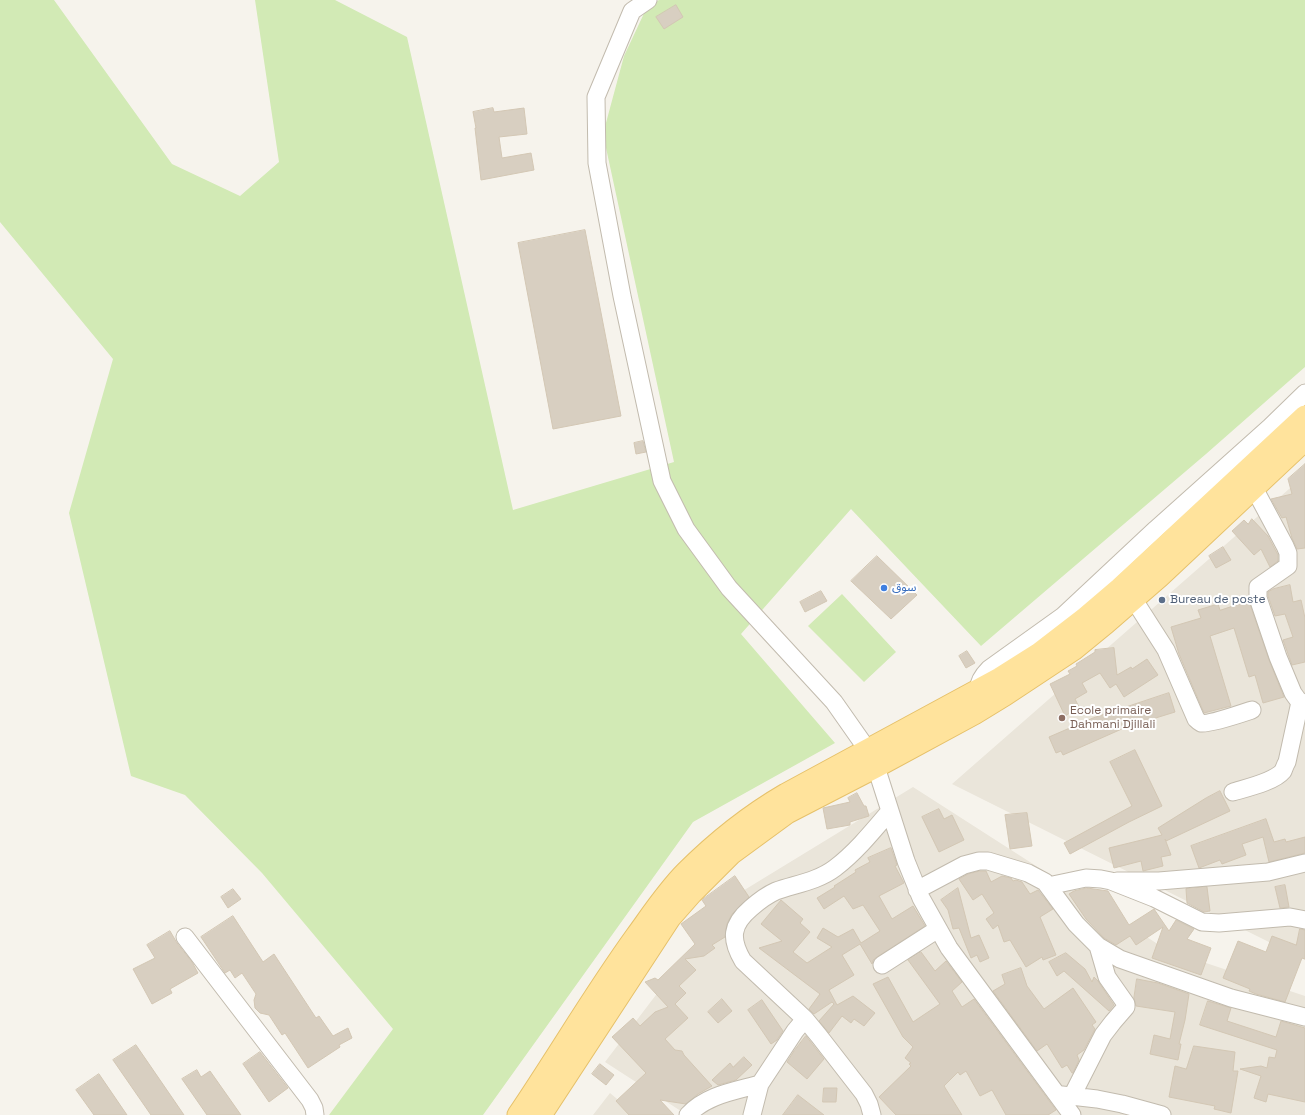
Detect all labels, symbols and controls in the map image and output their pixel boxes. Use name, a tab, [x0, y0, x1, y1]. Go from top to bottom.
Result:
place label: سوق	[892, 581, 916, 595]
marker: سوق	[879, 583, 889, 593]
place label: Bureau de poste	[1170, 593, 1266, 607]
marker: Bureau de poste	[1157, 595, 1167, 605]
place label: Ecole primaire Dahmani Djillali	[1070, 704, 1155, 732]
marker: Ecole primaire Dahmani Djillali	[1057, 713, 1067, 723]

